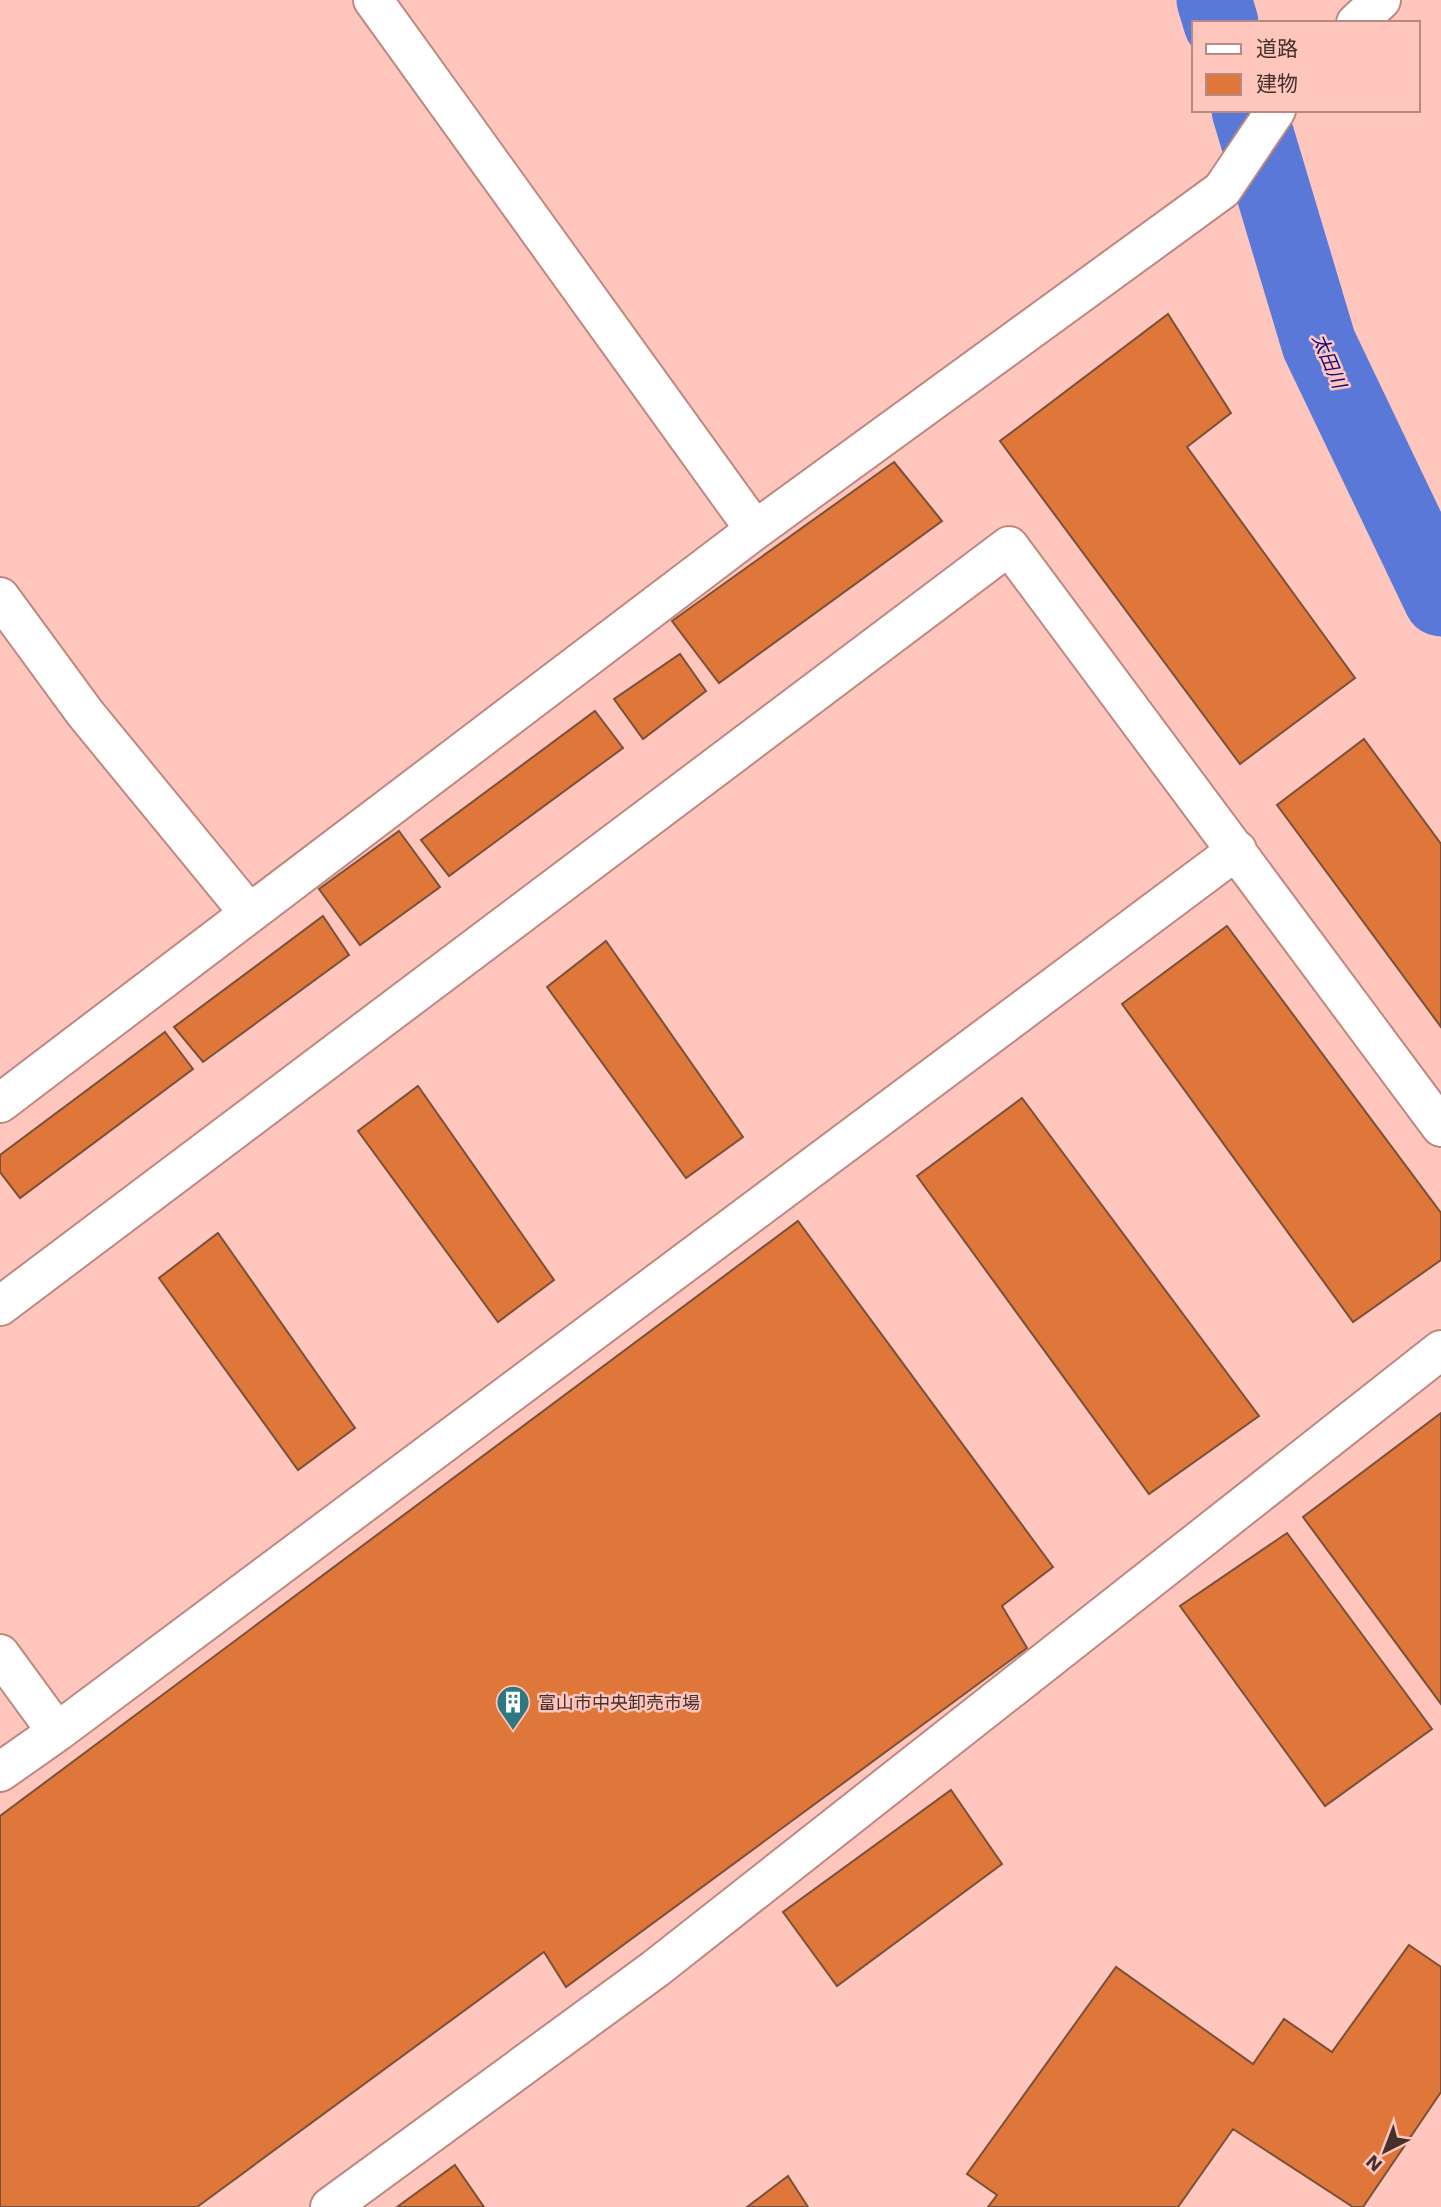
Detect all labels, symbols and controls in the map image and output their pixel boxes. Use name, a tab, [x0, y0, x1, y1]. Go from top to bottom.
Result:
legend	[1192, 21, 1420, 112]
text: 道路	[1256, 36, 1298, 61]
text: 建物	[1256, 71, 1298, 96]
water label: 太田川	[1307, 330, 1352, 394]
building icon: 富山市中央卸売市場	[494, 1683, 532, 1732]
place label: 富山市中央卸売市場	[538, 1692, 700, 1713]
north arrow	[1350, 2116, 1420, 2186]
text: N	[1361, 2150, 1387, 2177]

